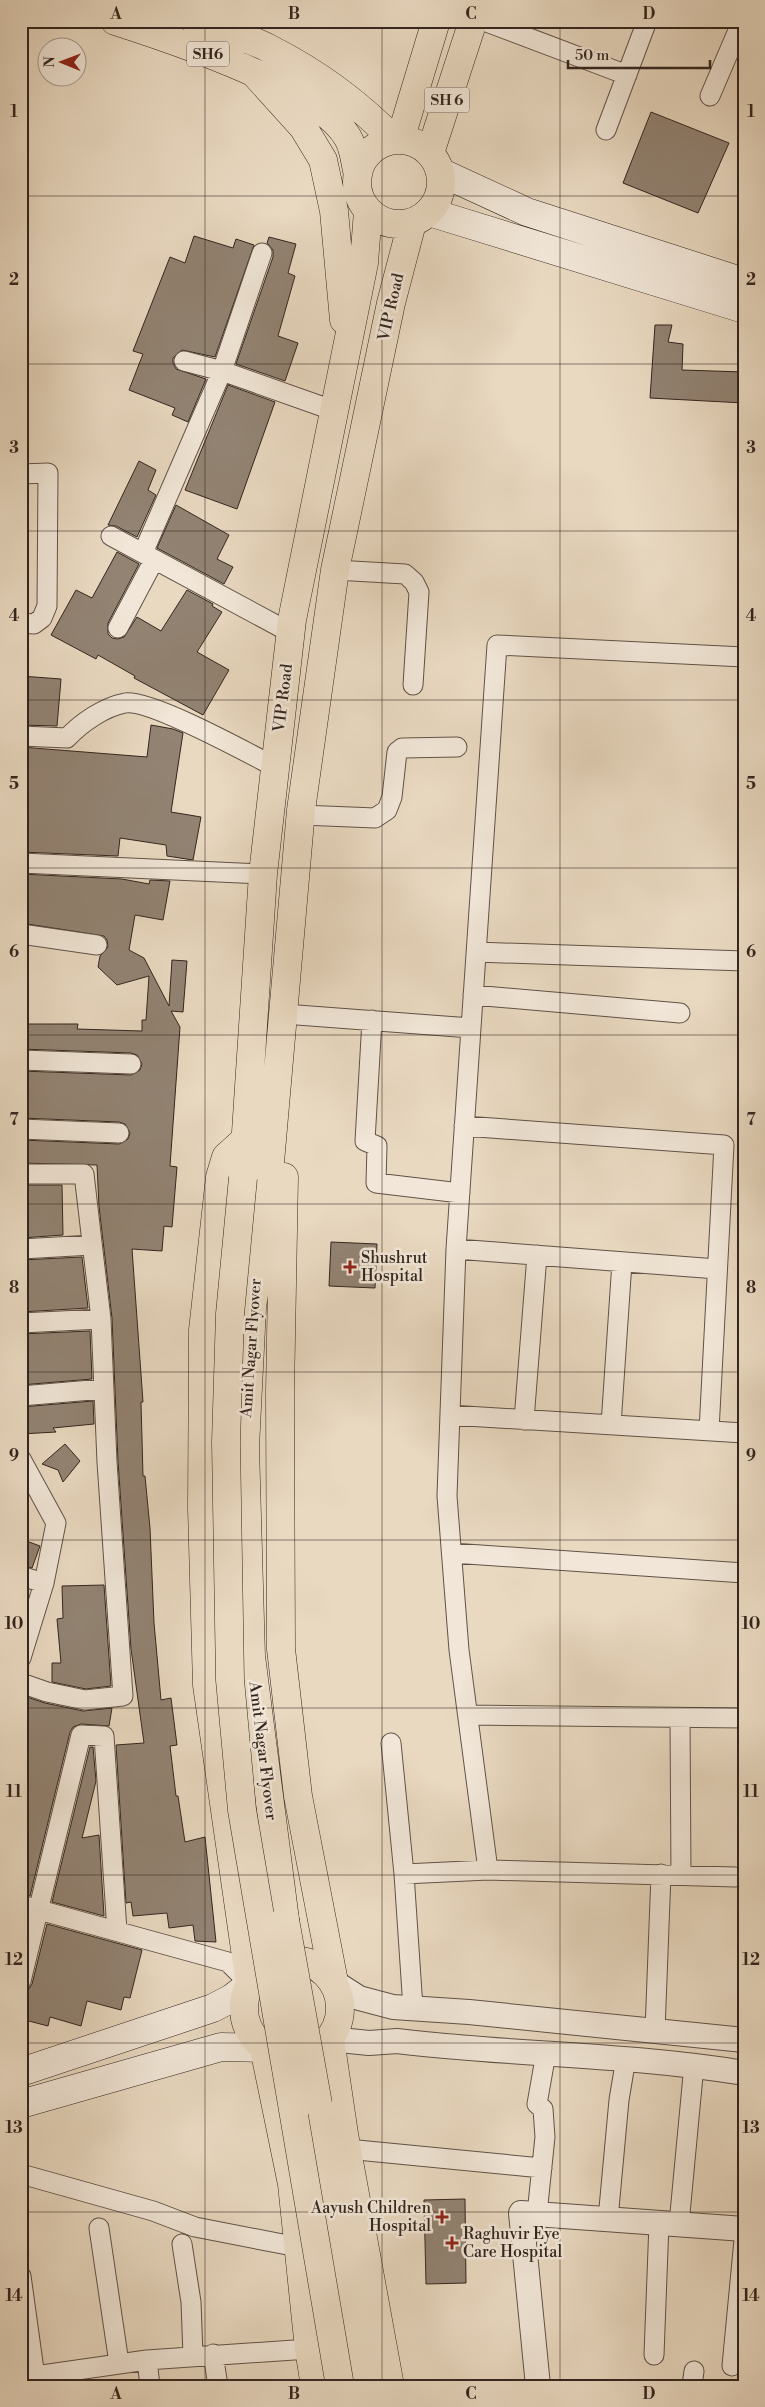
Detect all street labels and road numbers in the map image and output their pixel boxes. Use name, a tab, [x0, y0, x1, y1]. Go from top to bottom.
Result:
road number: SH6	[187, 42, 229, 66]
road number: SH 6	[424, 88, 470, 112]
street label: VIP Road	[373, 271, 408, 344]
street label: VIP Road	[269, 663, 297, 734]
street label: Amit Nagar Flyover	[236, 1278, 266, 1419]
street label: Amit Nagar Flyover	[244, 1680, 281, 1822]

